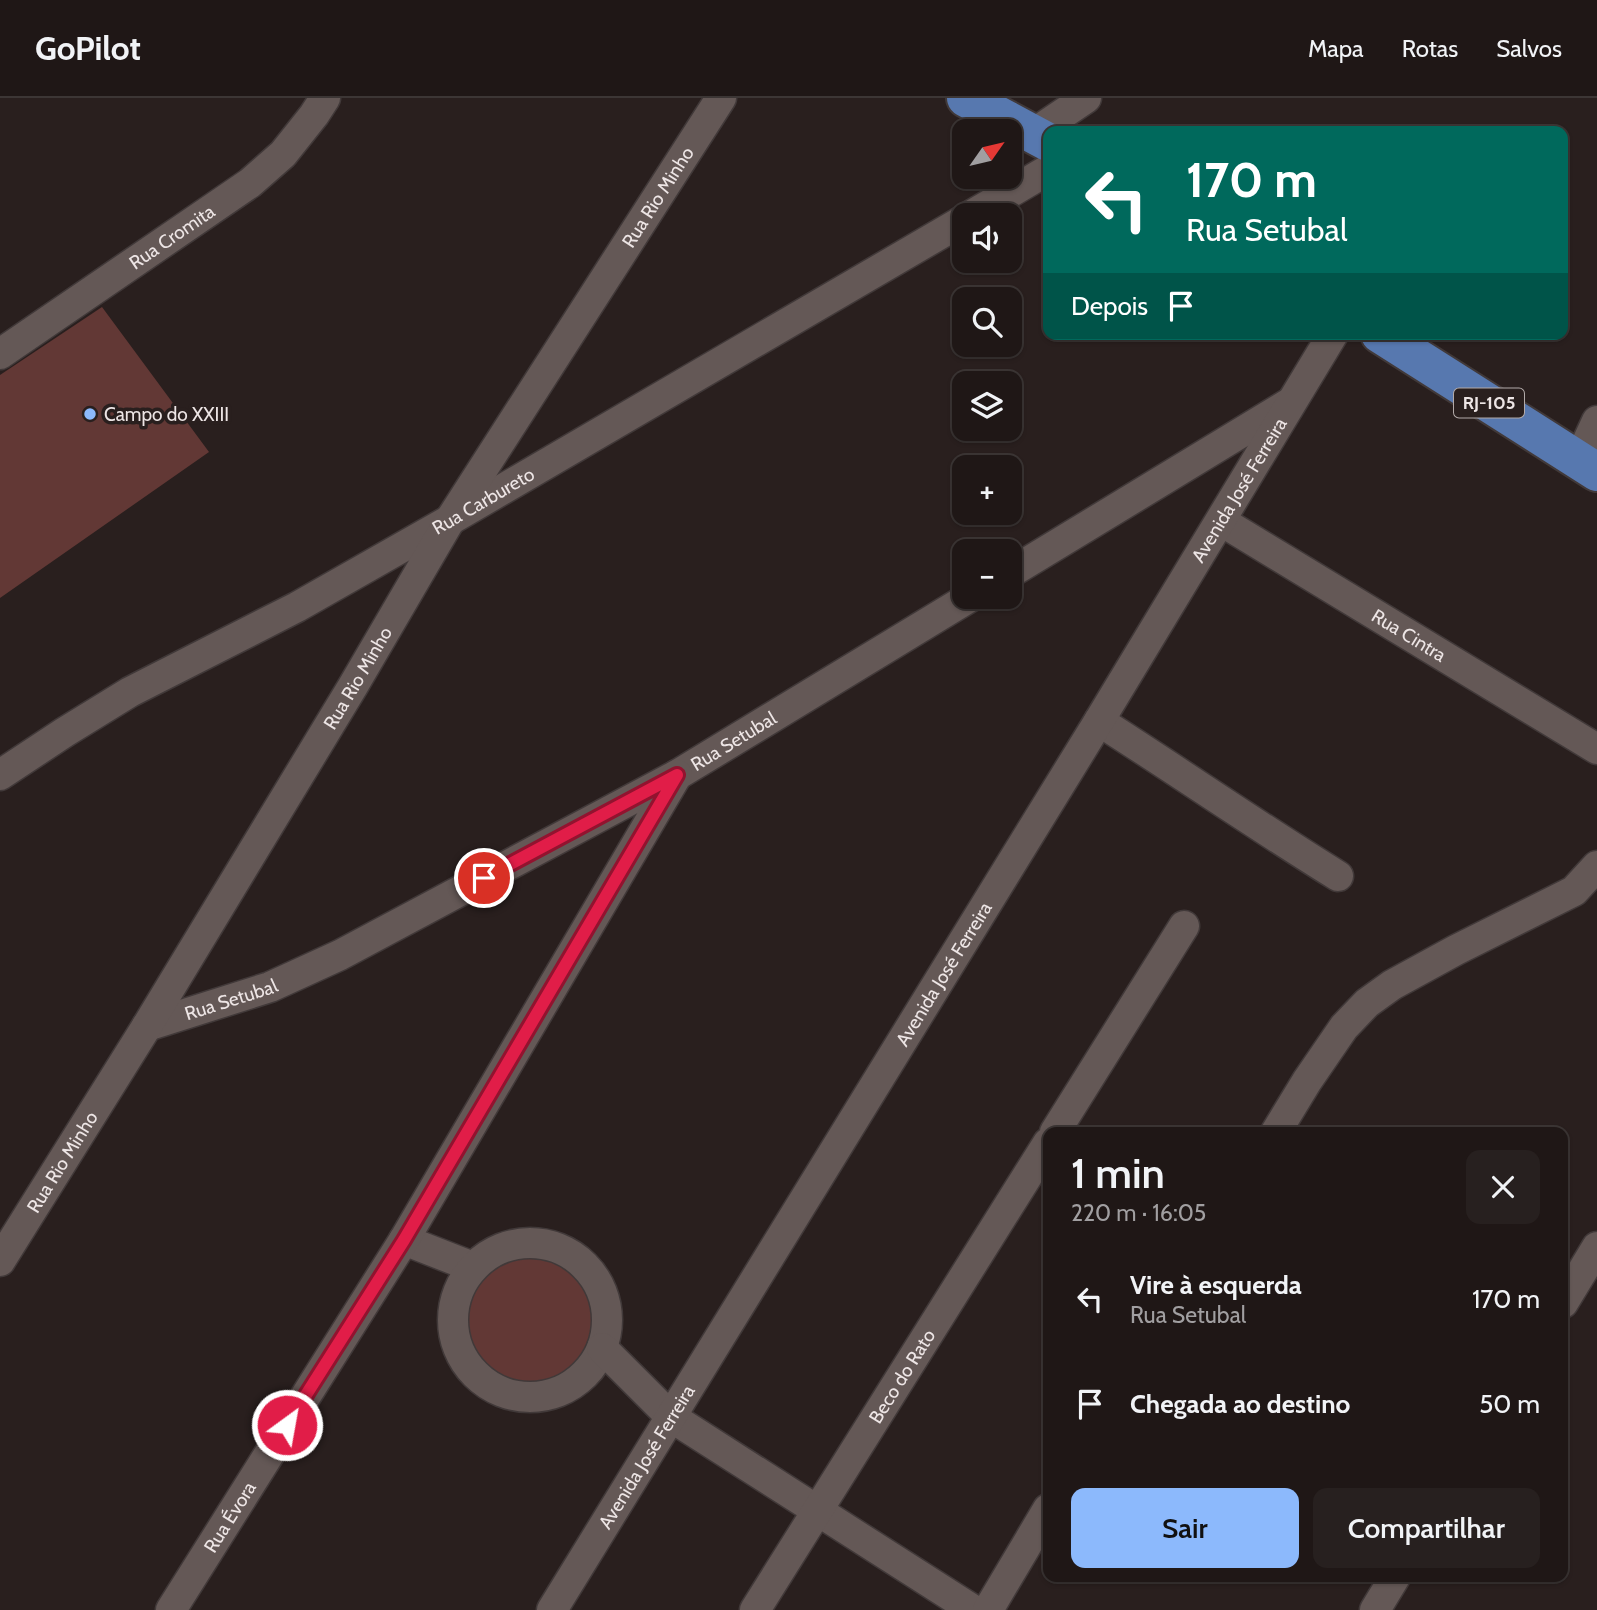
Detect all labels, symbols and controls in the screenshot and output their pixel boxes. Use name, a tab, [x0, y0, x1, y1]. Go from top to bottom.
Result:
text: GoPilot	[35, 28, 141, 68]
text: Mapa	[1308, 34, 1364, 63]
text: Rotas	[1402, 34, 1458, 63]
text: Salvos	[1496, 34, 1562, 63]
north arrow	[952, 119, 1022, 189]
map controls	[952, 119, 1022, 609]
street label: Rua Rio Minho	[617, 142, 699, 252]
text: 170 m	[1186, 150, 1317, 209]
icon: left	[1071, 154, 1162, 245]
street label: Rua Cromita	[125, 200, 219, 274]
button: sound	[952, 203, 1022, 273]
text: Rua Setubal	[1186, 210, 1348, 249]
button: search	[952, 287, 1022, 357]
icon: arrive	[1162, 287, 1200, 325]
text: Depois	[1071, 290, 1148, 322]
button: layers	[952, 371, 1022, 441]
road number: RJ-105	[1454, 388, 1524, 418]
place label: Campo do XXIII	[104, 403, 229, 426]
marker: Campo do XXIII	[82, 406, 98, 422]
street label: Avenida José Ferreira	[1187, 414, 1292, 567]
button: +	[952, 455, 1022, 525]
street label: Rua Carbureto	[428, 462, 539, 540]
button: −	[952, 539, 1022, 609]
street label: Rua Cintra	[1367, 604, 1450, 667]
street label: Rua Rio Minho	[319, 623, 397, 734]
street label: Rua Setubal	[687, 706, 781, 776]
pin	[454, 848, 514, 908]
icon: arrive	[465, 859, 503, 897]
street label: Avenida José Ferreira	[891, 898, 997, 1050]
street label: Rua Setubal	[182, 974, 282, 1025]
street label: Rua Rio Minho	[22, 1107, 103, 1217]
text: 1 min	[1071, 1147, 1165, 1199]
button: close	[1466, 1150, 1540, 1224]
text: 220 m · 16:05	[1071, 1199, 1206, 1227]
text: Vire à esquerda	[1130, 1269, 1302, 1301]
icon: left	[1071, 1280, 1109, 1318]
text: 170 m	[1472, 1283, 1540, 1315]
text: Rua Setubal	[1130, 1301, 1246, 1329]
street label: Beco do Rato	[864, 1325, 940, 1428]
street label: Avenida José Ferreira	[594, 1381, 700, 1533]
icon: arrive	[1071, 1385, 1109, 1423]
position arrow	[250, 1388, 324, 1462]
text: Chegada ao destino	[1130, 1388, 1350, 1420]
text: 50 m	[1479, 1388, 1540, 1420]
street label: Rua Évora	[199, 1477, 261, 1557]
button: Sair	[1071, 1488, 1299, 1568]
button: Compartilhar	[1313, 1488, 1540, 1568]

